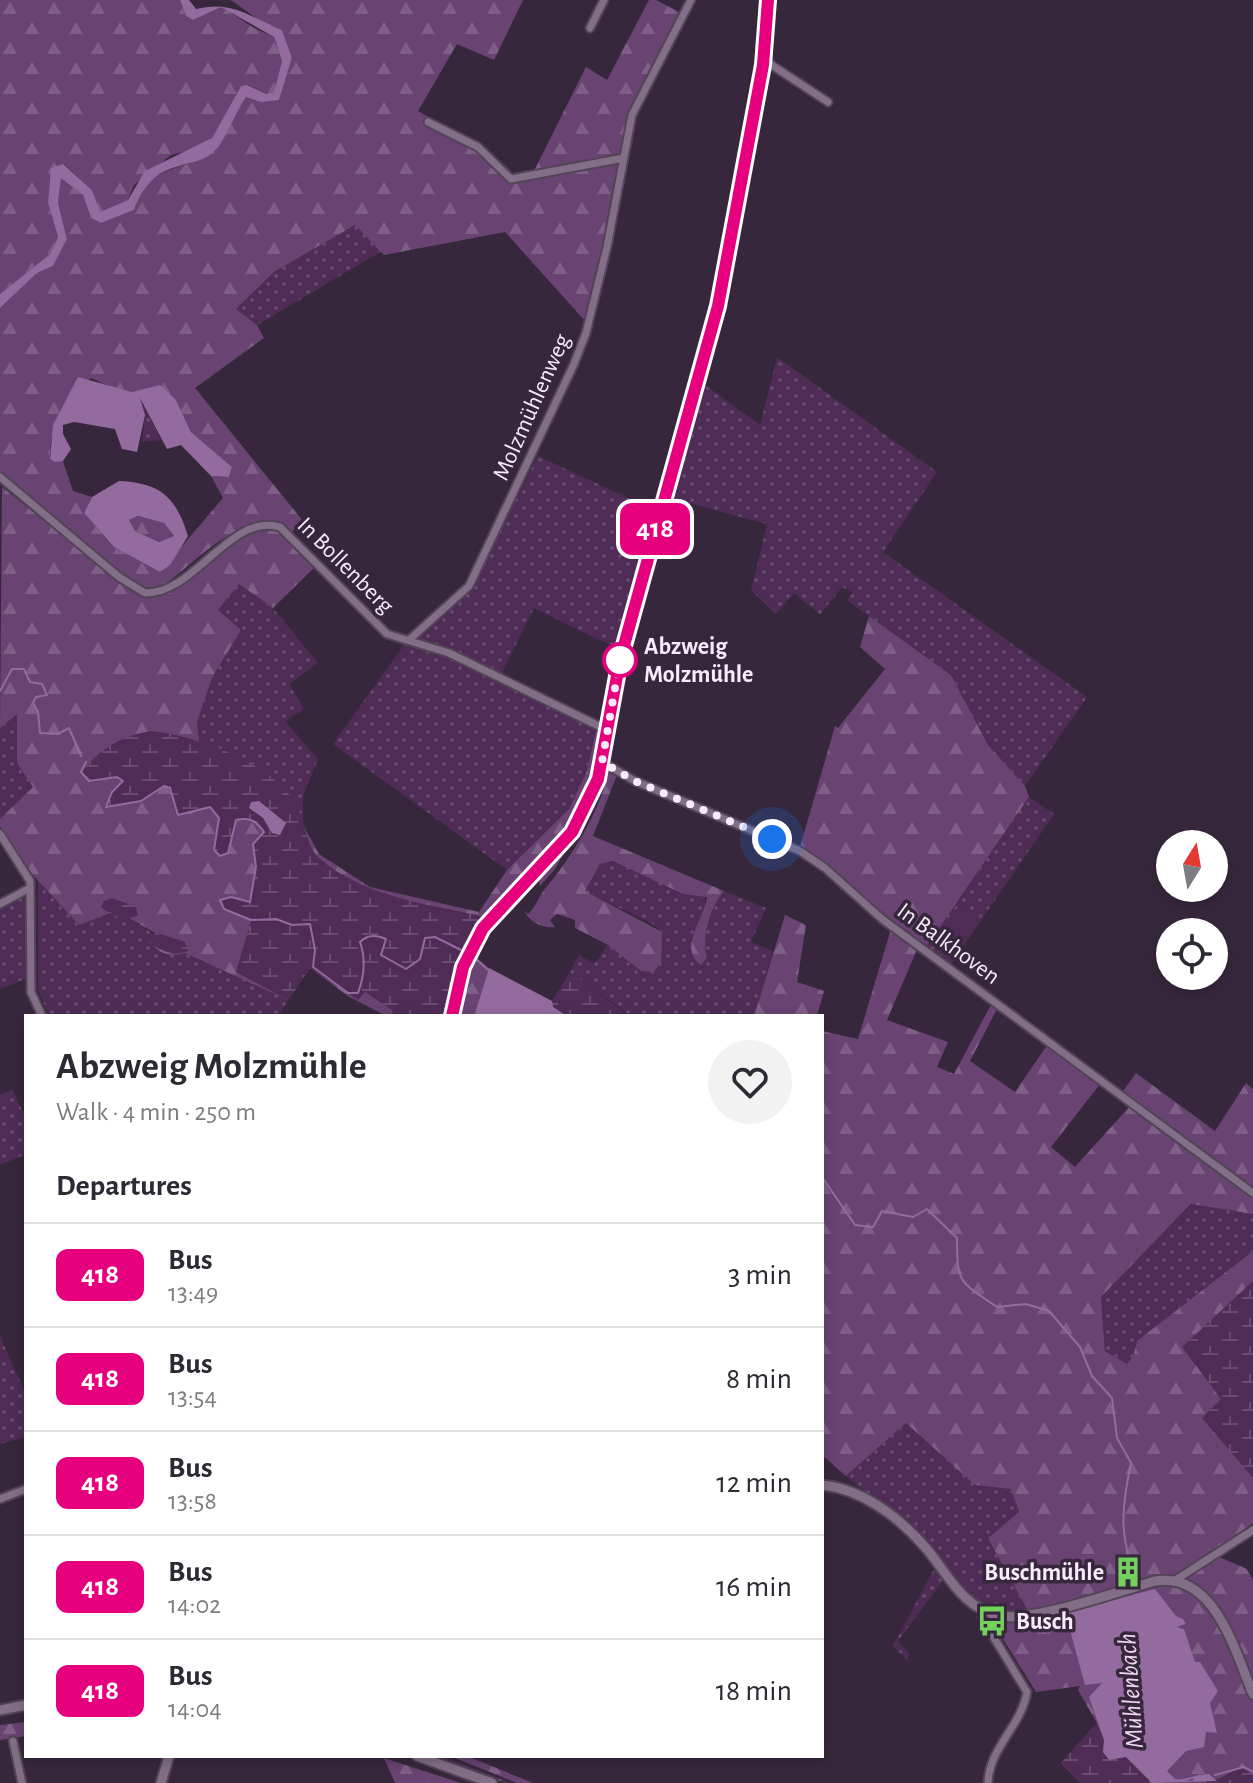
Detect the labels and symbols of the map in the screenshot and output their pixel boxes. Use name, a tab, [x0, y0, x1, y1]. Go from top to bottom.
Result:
street label: Molzmühlenweg	[489, 330, 575, 484]
line badge: 418	[609, 503, 701, 555]
street label: In Bollenberg	[293, 513, 398, 619]
place label: Abzweig Molzmühle	[644, 635, 753, 687]
marker: Abzweig Molzmühle	[603, 643, 637, 677]
your location	[752, 819, 792, 859]
north arrow	[1156, 830, 1228, 902]
street label: In Balkhoven	[893, 899, 1004, 989]
building icon: Buschmühle	[1111, 1555, 1145, 1589]
place label: Buschmühle	[984, 1561, 1104, 1585]
bus stop icon: Busch	[975, 1604, 1009, 1638]
place label: Busch	[1016, 1610, 1074, 1634]
water label: Mühlenbach	[1114, 1632, 1148, 1750]

